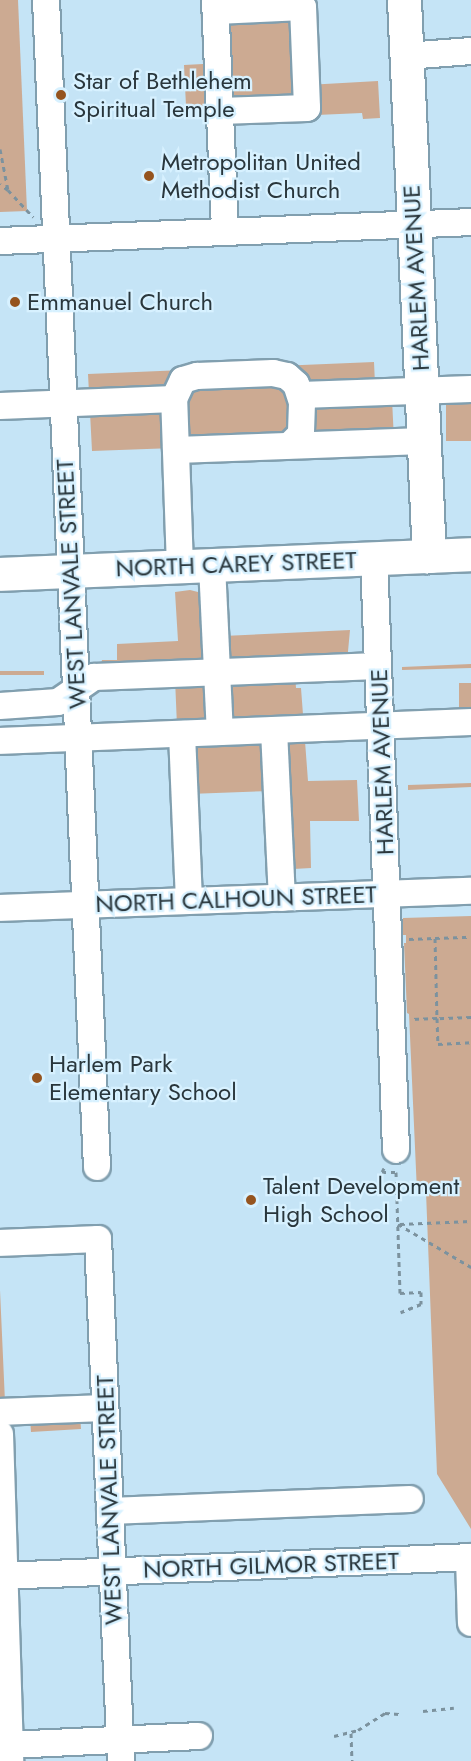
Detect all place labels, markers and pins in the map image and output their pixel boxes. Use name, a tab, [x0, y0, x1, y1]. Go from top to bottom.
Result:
place label: Star of Bethlehem Spiritual Temple	[73, 67, 252, 123]
marker: Star of Bethlehem Spiritual Temple	[54, 88, 68, 102]
place label: Metropolitan United Methodist Church	[161, 148, 361, 204]
marker: Metropolitan United Methodist Church	[142, 169, 156, 183]
place label: Emmanuel Church	[27, 288, 213, 316]
marker: Emmanuel Church	[8, 295, 22, 309]
place label: Harlem Park Elementary School	[49, 1050, 237, 1106]
marker: Harlem Park Elementary School	[30, 1071, 44, 1085]
place label: Talent Development High School	[263, 1172, 459, 1228]
marker: Talent Development High School	[244, 1193, 258, 1207]

